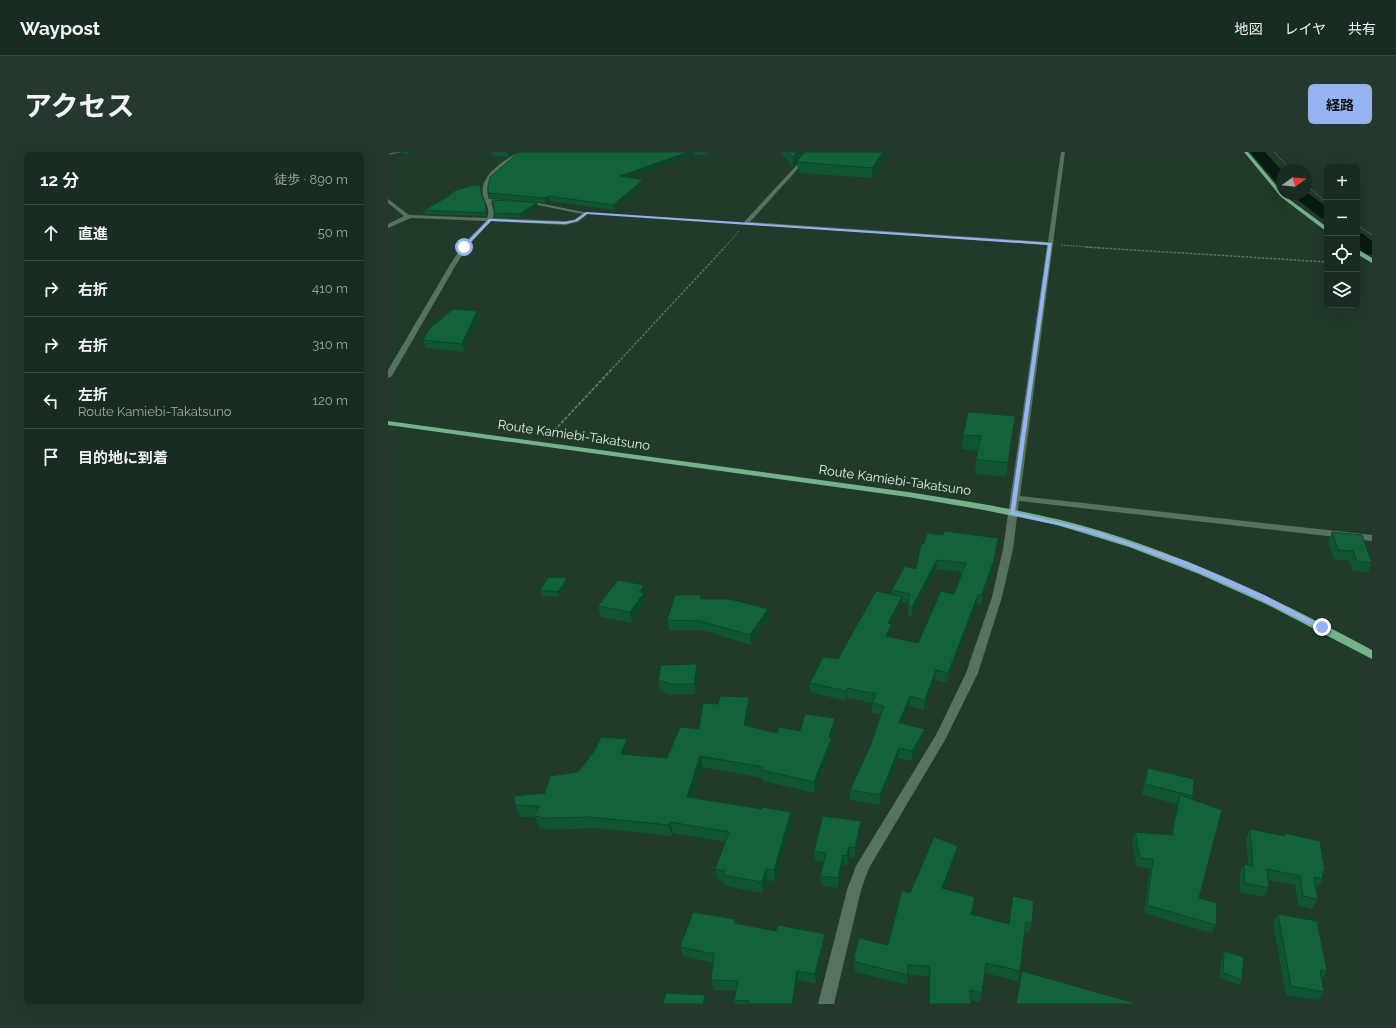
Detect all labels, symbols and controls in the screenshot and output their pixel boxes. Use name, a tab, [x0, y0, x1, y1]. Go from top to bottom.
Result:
text: Waypost	[20, 17, 100, 39]
text: 地図	[1234, 21, 1262, 37]
text: レイヤ	[1284, 21, 1326, 37]
text: 共有	[1348, 21, 1376, 37]
button: 経路	[1308, 84, 1372, 124]
text: アクセス	[24, 90, 135, 123]
north arrow	[1276, 164, 1312, 200]
map controls	[1324, 164, 1360, 308]
button: +	[1324, 164, 1360, 200]
text: 12 分	[40, 170, 79, 190]
text: 徒歩 · 890 m	[274, 172, 348, 187]
button: −	[1324, 200, 1360, 236]
icon: ahead	[40, 222, 62, 244]
text: 直進	[78, 225, 108, 243]
text: 50 m	[318, 225, 348, 240]
button: locate	[1324, 236, 1360, 272]
route start	[455, 238, 473, 256]
button: layers	[1324, 272, 1360, 308]
icon: right	[40, 278, 62, 300]
text: 右折	[78, 281, 108, 299]
text: 410 m	[312, 281, 348, 296]
icon: right	[40, 334, 62, 356]
text: 右折	[78, 337, 108, 355]
text: 310 m	[312, 337, 348, 352]
text: 左折	[78, 386, 108, 404]
icon: left	[40, 390, 62, 412]
text: 120 m	[312, 393, 348, 408]
text: Route Kamiebi-Takatsuno	[78, 404, 232, 419]
street label: Route Kamiebi-Takatsuno	[497, 417, 651, 453]
icon: arrive	[40, 446, 62, 468]
text: 目的地に到着	[78, 449, 168, 467]
street label: Route Kamiebi-Takatsuno	[818, 462, 972, 498]
route end	[1313, 618, 1331, 636]

